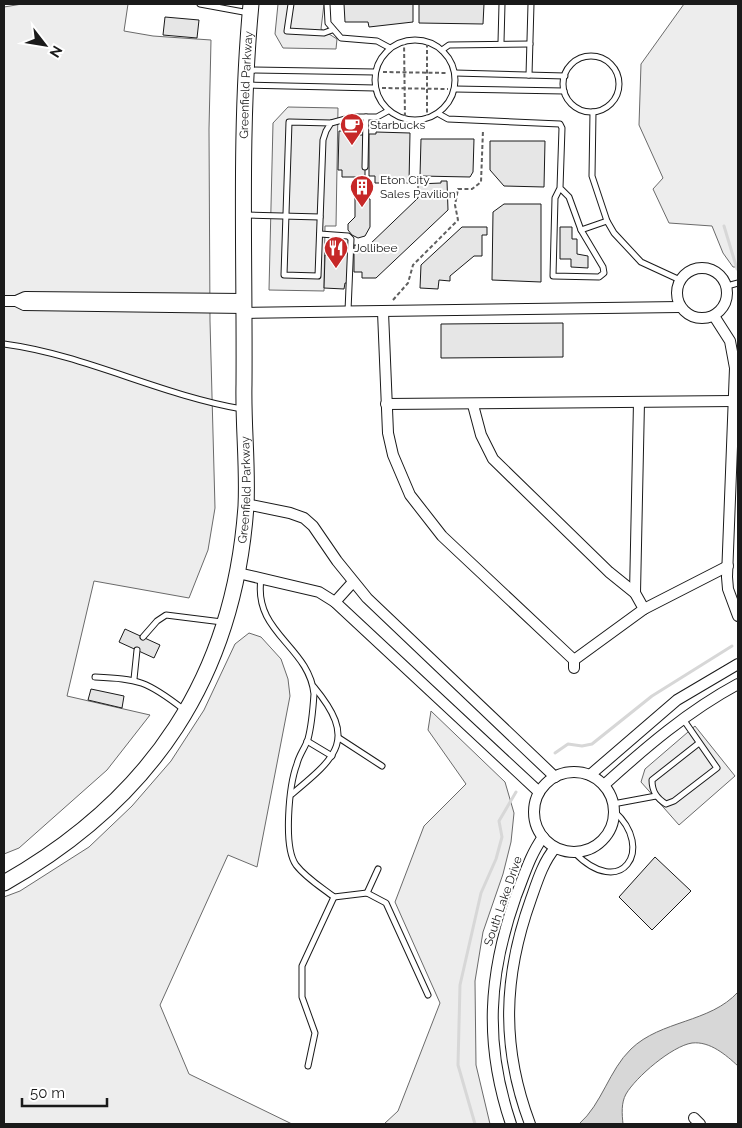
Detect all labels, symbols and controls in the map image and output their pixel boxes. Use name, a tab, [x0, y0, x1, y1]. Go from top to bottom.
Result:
north arrow	[20, 20, 70, 70]
street label: Greenfield Parkway	[237, 30, 256, 139]
text: N	[47, 43, 66, 60]
cafe icon: Starbucks	[339, 112, 365, 146]
place label: Starbucks	[370, 118, 425, 132]
place label: Eton City Sales Pavilion	[380, 173, 456, 201]
building icon: Eton City Sales Pavilion	[349, 174, 375, 208]
restaurant icon: Jollibee	[323, 235, 349, 269]
place label: Jollibee	[354, 241, 397, 255]
street label: Greenfield Parkway	[235, 435, 253, 544]
street label: South Lake Drive	[481, 854, 525, 948]
scale bar	[22, 1076, 108, 1108]
text: 50 m	[30, 1084, 65, 1102]

